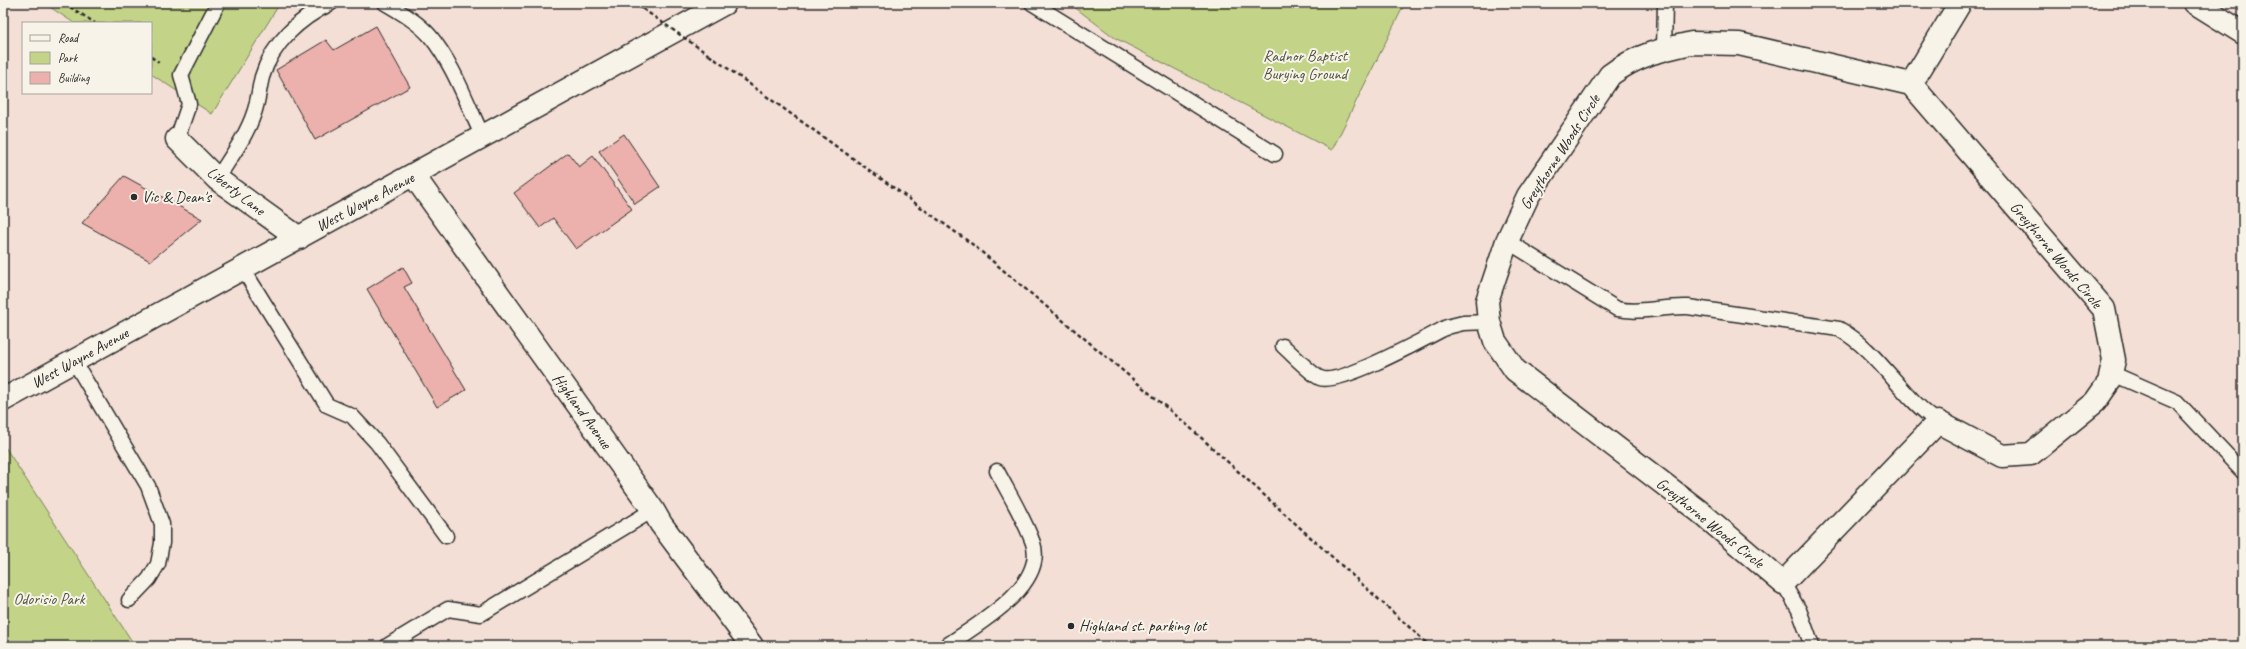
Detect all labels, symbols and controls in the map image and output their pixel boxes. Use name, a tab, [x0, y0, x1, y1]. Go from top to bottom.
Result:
legend	[22, 22, 152, 94]
text: Road	[58, 30, 80, 46]
park label: Radnor Baptist Burying Ground	[1263, 46, 1350, 84]
text: Park	[58, 50, 79, 66]
text: Building	[58, 70, 90, 86]
street label: Greythorne Woods Circle	[1515, 89, 1606, 213]
street label: Liberty Lane	[203, 162, 270, 221]
street label: West Wayne Avenue	[313, 167, 419, 236]
place label: Vic & Dean's	[142, 187, 212, 207]
marker: Vic & Dean's	[129, 192, 139, 202]
street label: Greythorne Woods Circle	[2006, 198, 2108, 314]
street label: West Wayne Avenue	[28, 322, 134, 393]
street label: Highland Avenue	[548, 369, 617, 454]
street label: Greythorne Woods Circle	[1652, 473, 1769, 574]
park label: Odorisio Park	[13, 589, 86, 609]
place label: Highland st. parking lot	[1079, 616, 1208, 636]
marker: Highland st. parking lot	[1066, 621, 1076, 631]

